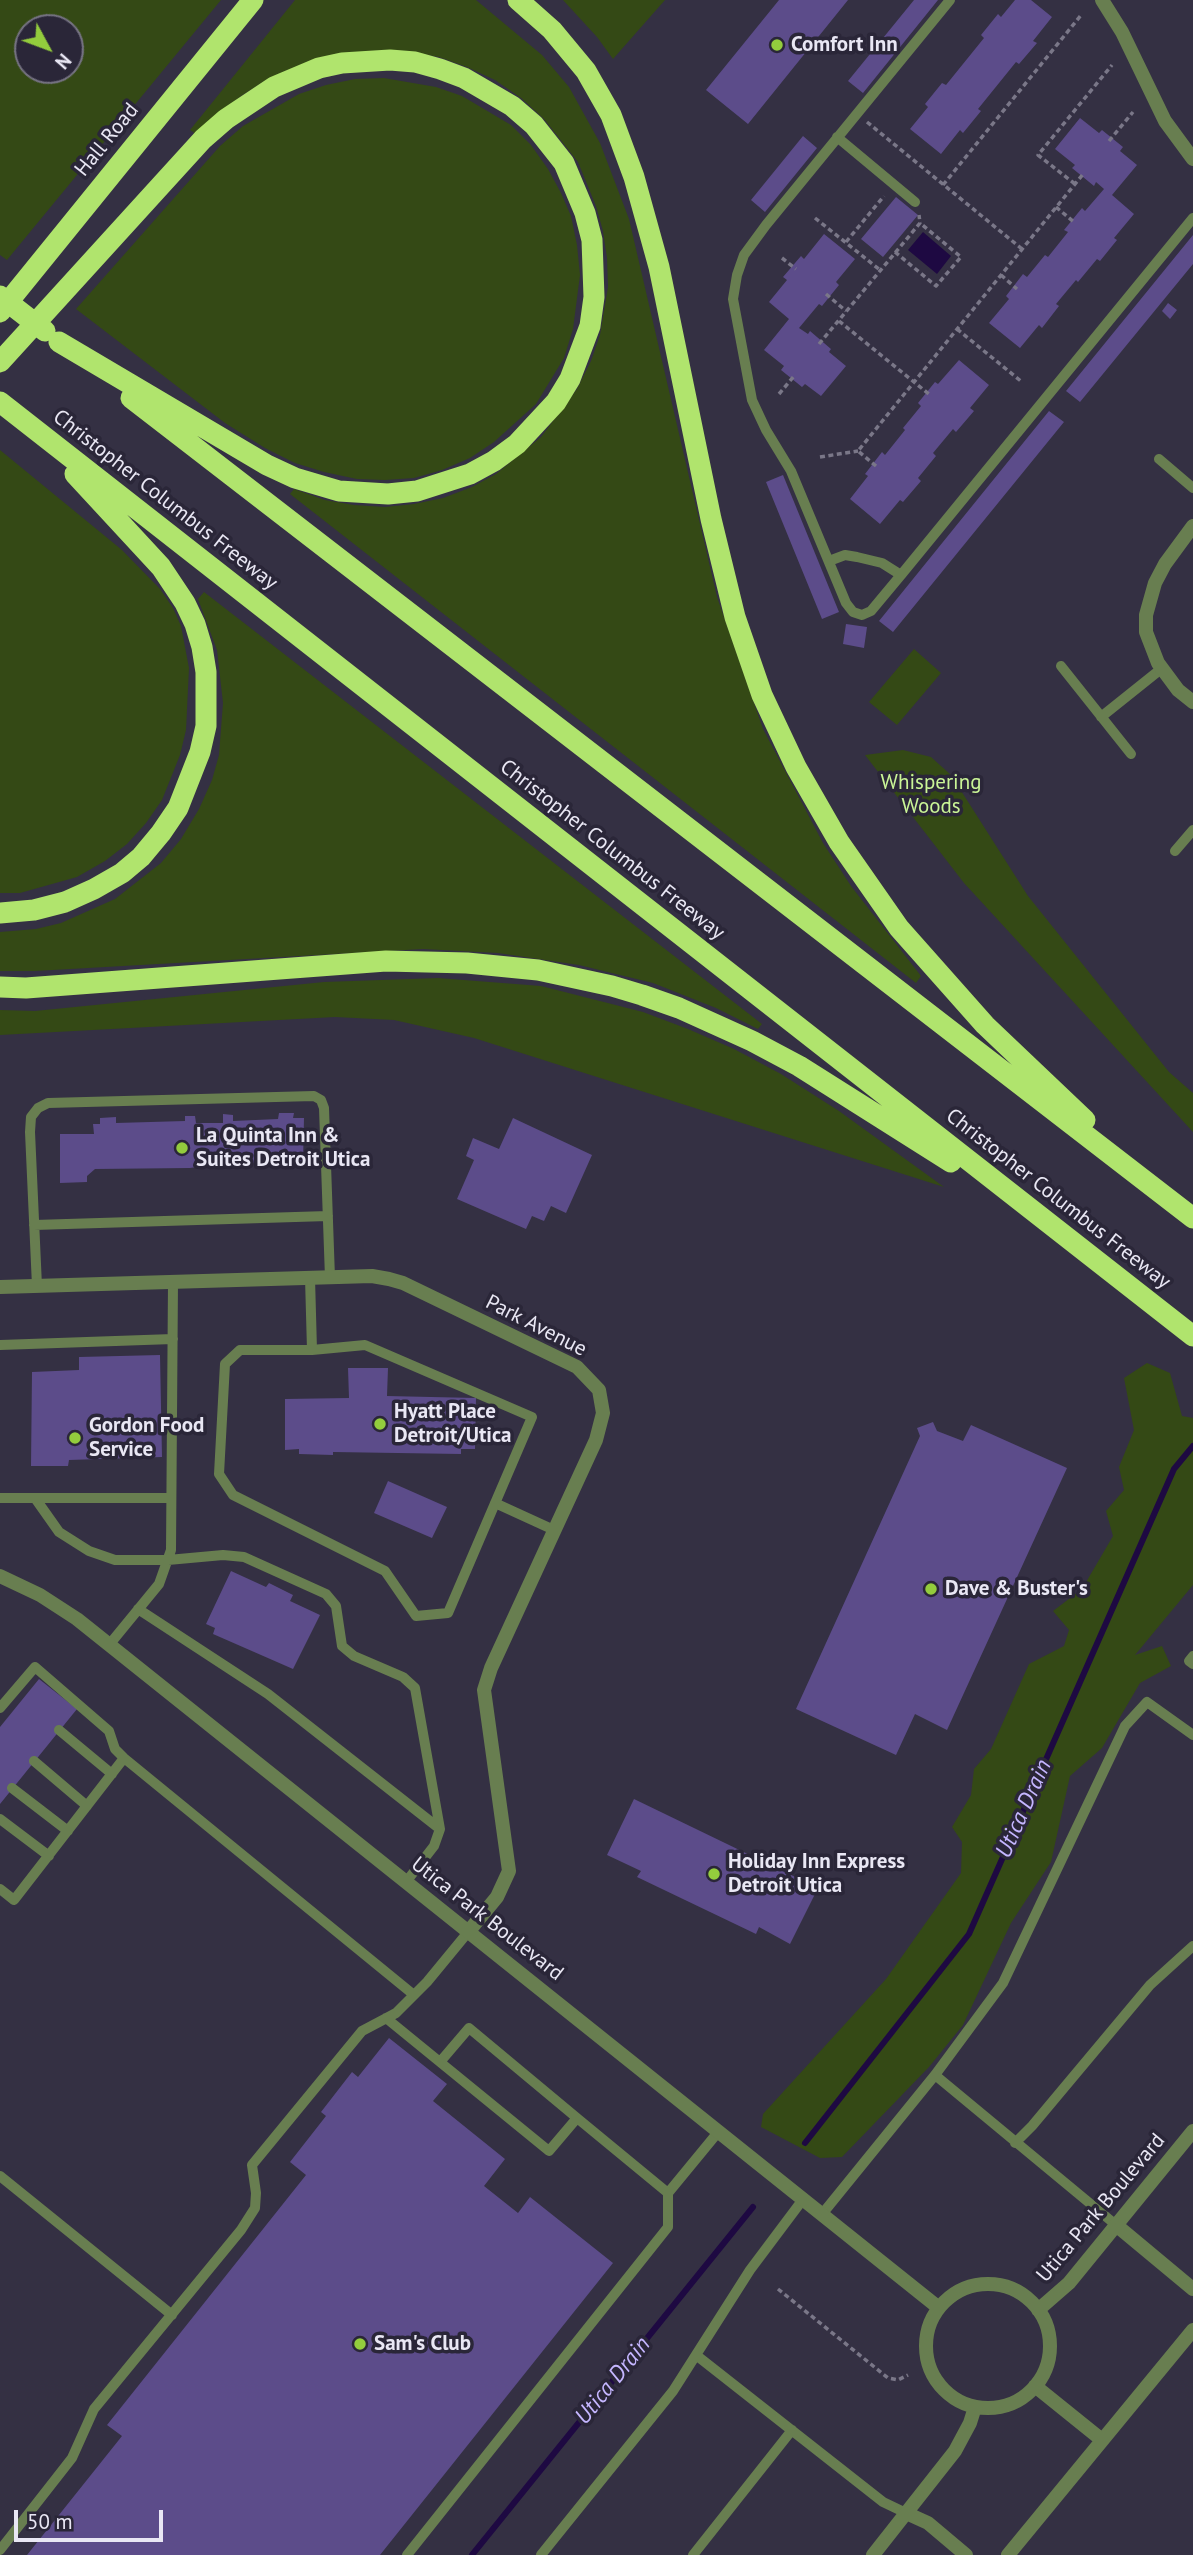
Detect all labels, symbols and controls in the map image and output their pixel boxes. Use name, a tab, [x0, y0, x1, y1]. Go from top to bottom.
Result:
north arrow	[14, 14, 84, 84]
place label: Comfort Inn	[791, 32, 898, 58]
marker: Comfort Inn	[769, 37, 785, 53]
text: N	[50, 49, 76, 74]
street label: Hall Road	[70, 98, 144, 182]
street label: Christopher Columbus Freeway	[48, 404, 282, 596]
street label: Christopher Columbus Freeway	[495, 754, 729, 946]
park label: Whispering Woods	[881, 770, 981, 820]
street label: Christopher Columbus Freeway	[941, 1103, 1175, 1295]
place label: La Quinta Inn & Suites Detroit Utica	[196, 1123, 370, 1173]
marker: La Quinta Inn & Suites Detroit Utica	[174, 1140, 190, 1156]
street label: Park Avenue	[481, 1290, 591, 1362]
place label: Hyatt Place Detroit/Utica	[394, 1399, 511, 1449]
place label: Gordon Food Service	[89, 1413, 204, 1463]
marker: Hyatt Place Detroit/Utica	[372, 1416, 388, 1432]
marker: Gordon Food Service	[67, 1430, 83, 1446]
place label: Dave & Buster's	[945, 1576, 1088, 1602]
marker: Dave & Buster's	[923, 1581, 939, 1597]
water label: Utica Drain	[990, 1756, 1058, 1862]
place label: Holiday Inn Express Detroit Utica	[728, 1849, 905, 1899]
street label: Utica Park Boulevard	[406, 1852, 568, 1986]
marker: Holiday Inn Express Detroit Utica	[706, 1866, 722, 1882]
street label: Utica Park Boulevard	[1031, 2129, 1171, 2287]
place label: Sam's Club	[374, 2331, 471, 2357]
water label: Utica Drain	[569, 2332, 657, 2430]
marker: Sam's Club	[352, 2336, 368, 2352]
scale bar	[18, 2496, 166, 2540]
text: 50 m	[27, 2508, 73, 2535]

